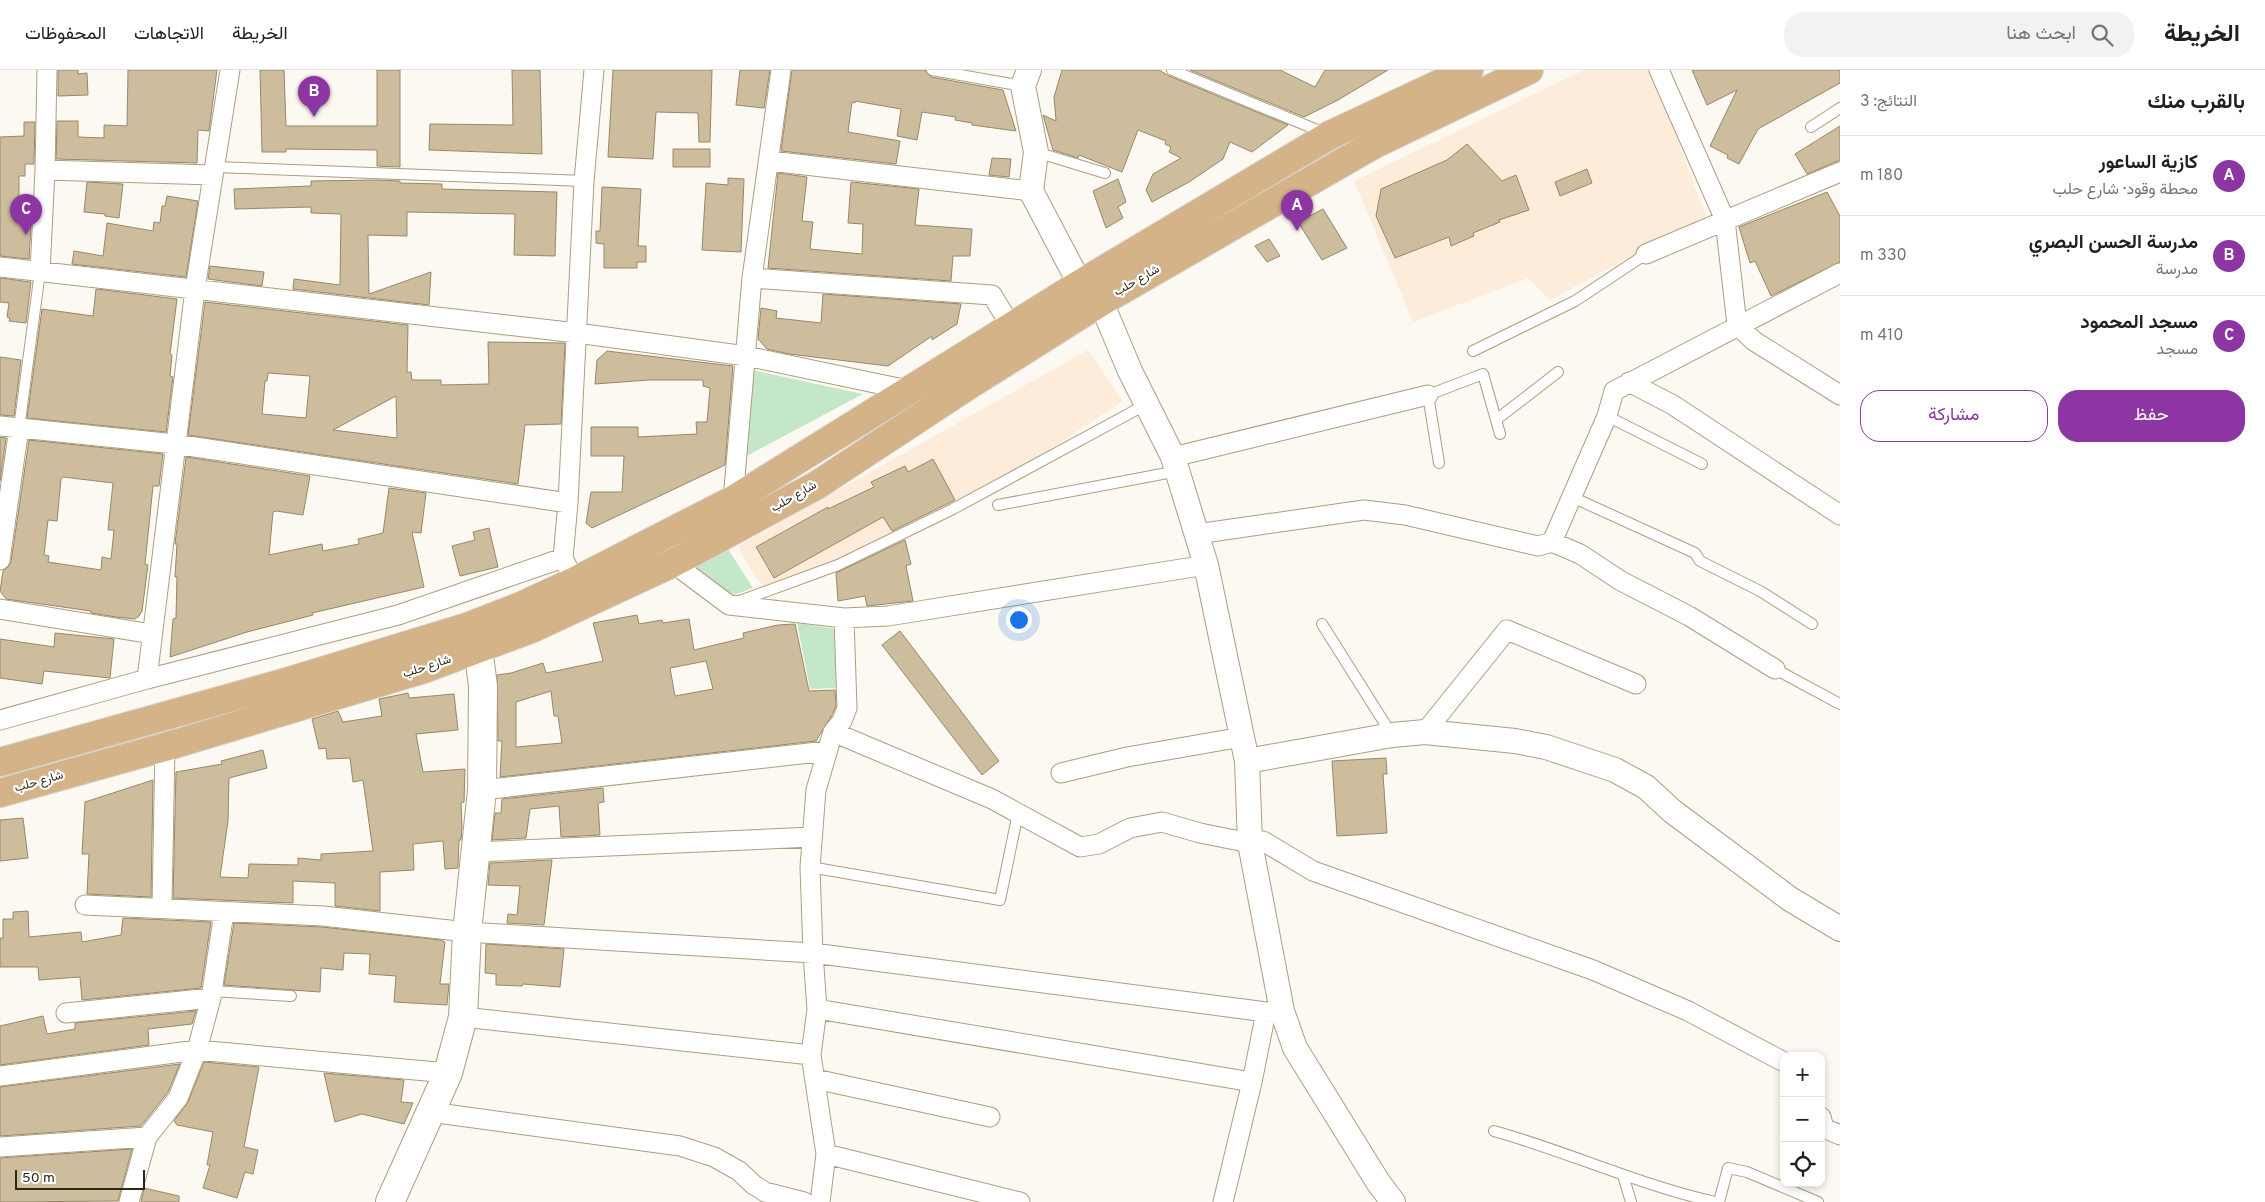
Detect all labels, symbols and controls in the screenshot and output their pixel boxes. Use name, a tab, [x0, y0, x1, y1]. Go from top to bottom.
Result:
search box	[1784, 12, 2134, 57]
text: الخريطة	[2164, 20, 2240, 50]
icon: search	[2088, 21, 2116, 49]
text: ابحث هنا	[2006, 22, 2076, 46]
text: المحفوظات	[25, 23, 106, 46]
text: الاتجاهات	[134, 23, 204, 46]
text: الخريطة	[232, 23, 288, 46]
pin: B	[298, 76, 330, 117]
text: بالقرب منك	[2148, 89, 2245, 116]
text: النتائج: 3	[1860, 92, 1917, 112]
text: كازية الساعور	[2099, 151, 2198, 175]
text: 180 m	[1860, 166, 1903, 186]
text: A	[2223, 166, 2235, 186]
text: محطة وقود · شارع حلب	[2052, 180, 2198, 200]
pin: A	[1281, 190, 1313, 231]
pin: C	[10, 194, 42, 235]
text: مدرسة الحسن البصري	[2029, 231, 2198, 255]
text: 330 m	[1860, 246, 1907, 266]
text: B	[2223, 246, 2235, 266]
text: مدرسة	[2156, 260, 2198, 280]
street label: شارع حلب	[1111, 262, 1163, 300]
text: مسجد المحمود	[2080, 311, 2198, 335]
text: 410 m	[1860, 326, 1904, 346]
text: C	[2224, 326, 2234, 346]
text: مسجد	[2157, 340, 2198, 360]
button: مشاركة	[1860, 390, 2048, 442]
button: حفظ	[2058, 390, 2245, 442]
street label: شارع حلب	[768, 478, 820, 516]
your location	[1006, 607, 1032, 633]
street label: شارع حلب	[401, 652, 453, 682]
street label: شارع حلب	[13, 767, 65, 797]
map controls	[1780, 1052, 1825, 1187]
button: +	[1780, 1052, 1825, 1097]
button: −	[1780, 1097, 1825, 1142]
button: locate	[1780, 1142, 1825, 1187]
scale bar	[15, 1167, 145, 1190]
text: 50 m	[22, 1170, 55, 1187]

